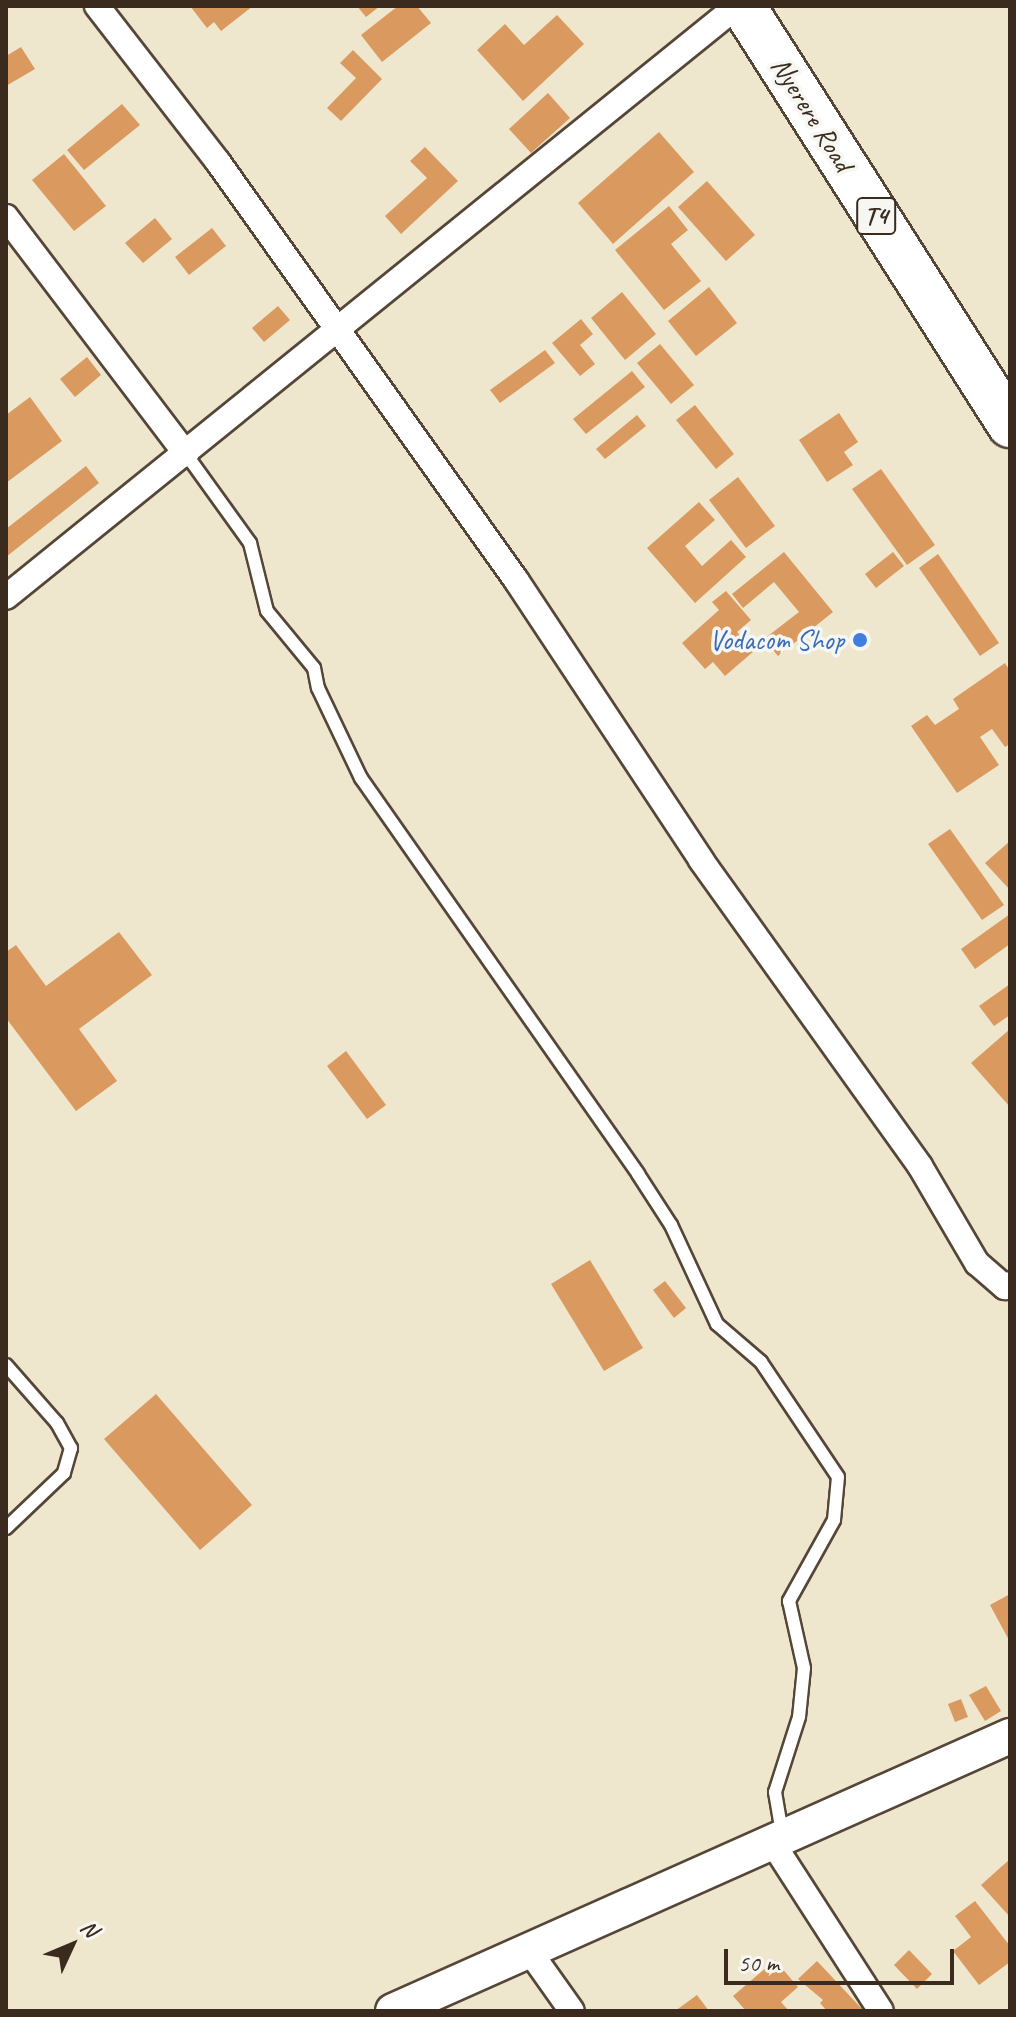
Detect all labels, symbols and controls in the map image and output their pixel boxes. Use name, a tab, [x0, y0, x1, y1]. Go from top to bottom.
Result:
street label: Nyerere Road	[764, 51, 860, 177]
road number: T4	[856, 194, 896, 238]
place label: Vodacom Shop	[709, 623, 844, 657]
marker: Vodacom Shop	[851, 631, 869, 649]
north arrow	[32, 1905, 112, 1985]
text: N	[74, 1914, 104, 1943]
scale bar	[728, 1933, 958, 1983]
text: 50 m	[738, 1948, 779, 1978]

